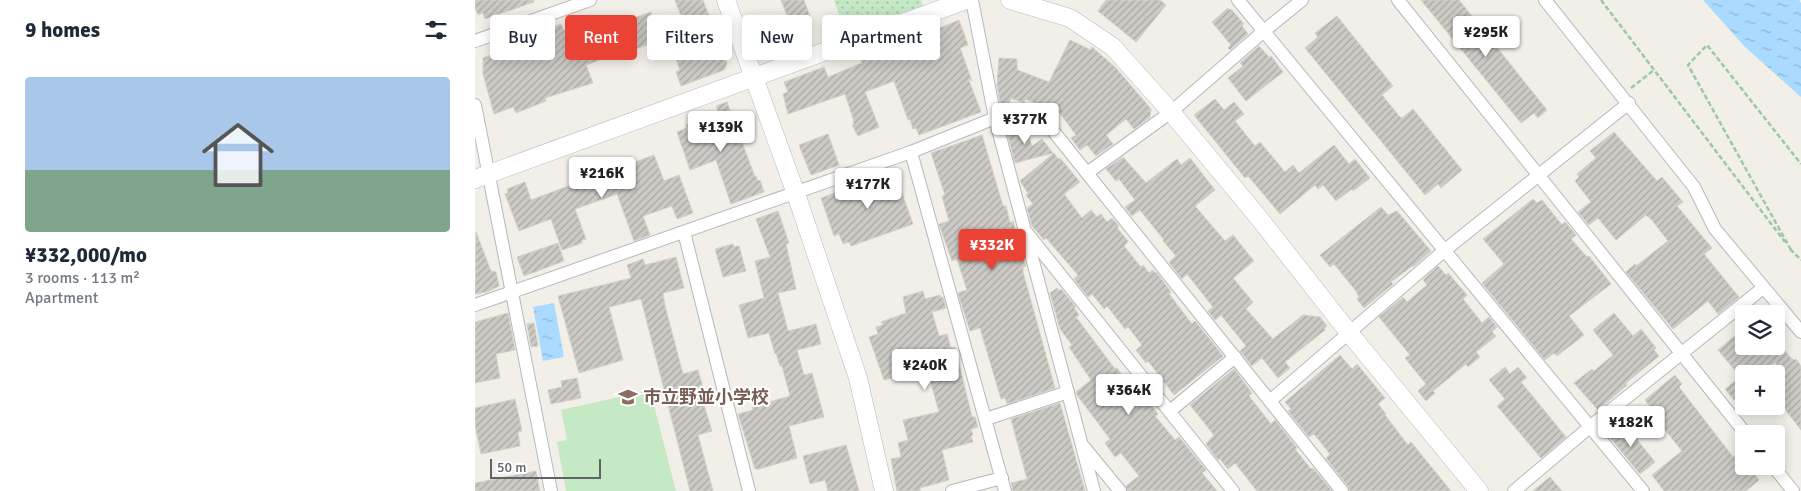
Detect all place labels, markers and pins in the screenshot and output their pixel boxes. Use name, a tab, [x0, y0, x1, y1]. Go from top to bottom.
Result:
pin: ¥295K	[1451, 15, 1521, 58]
pin: ¥377K	[990, 102, 1060, 145]
pin: ¥139K	[686, 110, 756, 153]
pin: ¥216K	[567, 156, 637, 199]
pin: ¥177K	[833, 168, 903, 210]
pin: ¥332K	[957, 228, 1027, 271]
pin: ¥240K	[890, 348, 960, 391]
pin: ¥364K	[1094, 374, 1164, 416]
school or university icon: 市立野並小学校	[617, 386, 639, 408]
place label: 市立野並小学校	[643, 386, 769, 408]
pin: ¥182K	[1596, 406, 1666, 448]

